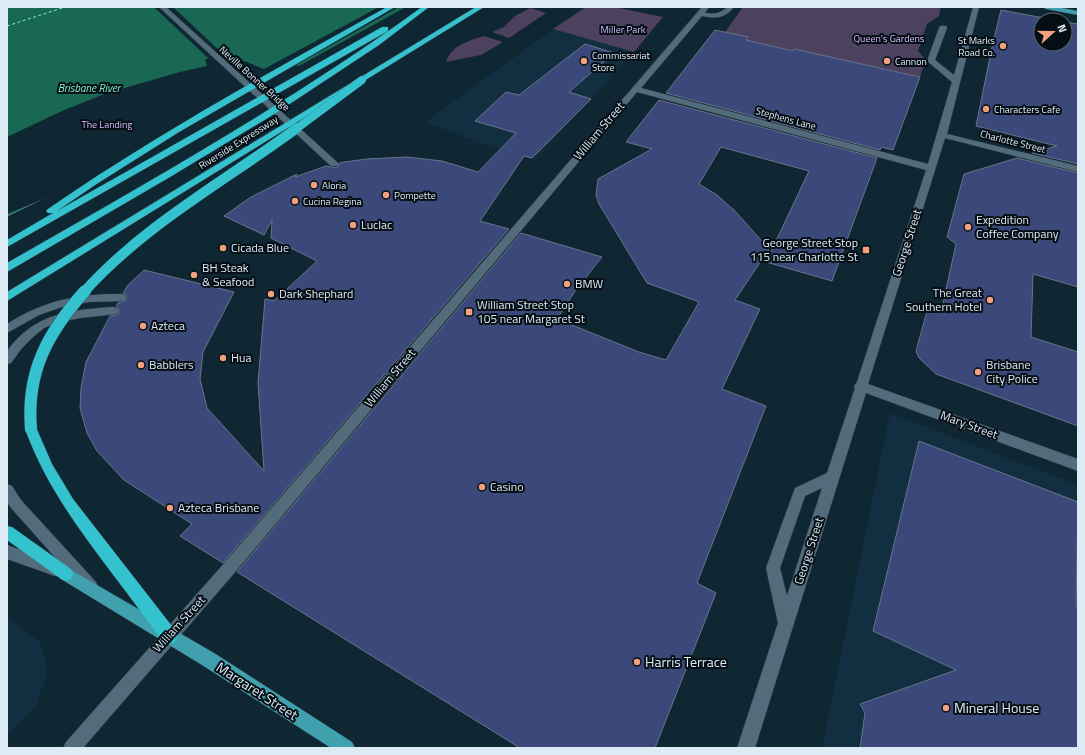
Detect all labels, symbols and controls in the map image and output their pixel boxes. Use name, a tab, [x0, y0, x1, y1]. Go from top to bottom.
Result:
north arrow	[1033, 12, 1073, 52]
park label: Miller Park	[600, 22, 646, 37]
text: N	[1054, 22, 1071, 35]
park label: Queen's Gardens	[854, 31, 925, 46]
place label: St Marks Road Co.	[958, 33, 995, 60]
marker: St Marks Road Co.	[998, 41, 1008, 51]
street label: Neville Bonner Bridge	[216, 42, 293, 114]
place label: Commissariat Store	[592, 48, 650, 75]
place label: Cannon	[895, 54, 927, 69]
marker: Commissariat Store	[579, 56, 589, 66]
marker: Cannon	[882, 56, 892, 66]
water label: Brisbane River	[58, 80, 122, 96]
street label: William Street	[569, 97, 629, 164]
place label: Characters Cafe	[994, 102, 1060, 117]
street label: Stephens Lane	[754, 103, 818, 134]
marker: Characters Cafe	[981, 104, 991, 114]
street label: Riverside Expressway	[196, 112, 281, 173]
park label: The Landing	[81, 117, 133, 132]
street label: Charlotte Street	[979, 126, 1048, 157]
place label: Aloria	[322, 178, 346, 193]
marker: Aloria	[309, 180, 319, 190]
place label: Pompette	[394, 188, 436, 203]
marker: Pompette	[381, 190, 391, 200]
place label: Cucina Regina	[303, 194, 362, 209]
marker: Cucina Regina	[290, 196, 300, 206]
street label: George Street	[887, 206, 927, 279]
place label: Expedition Coffee Company	[976, 210, 1059, 243]
place label: Luclac	[361, 215, 392, 234]
marker: Luclac	[348, 220, 358, 230]
marker: Expedition Coffee Company	[963, 222, 973, 232]
place label: George Street Stop 115 near Charlotte St	[750, 233, 859, 266]
place label: Cicada Blue	[231, 238, 289, 257]
marker: Cicada Blue	[218, 243, 228, 253]
marker: George Street Stop 115 near Charlotte St	[861, 245, 871, 255]
place label: BH Steak & Seafood	[202, 258, 254, 291]
marker: BH Steak & Seafood	[189, 270, 199, 280]
place label: BMW	[575, 274, 603, 293]
marker: BMW	[562, 279, 572, 289]
place label: The Great Southern Hotel	[905, 283, 983, 316]
place label: Dark Shephard	[279, 284, 353, 303]
marker: Dark Shephard	[266, 289, 276, 299]
place label: William Street Stop 105 near Margaret St	[477, 295, 586, 328]
marker: The Great Southern Hotel	[985, 295, 995, 305]
marker: William Street Stop 105 near Margaret St	[464, 307, 474, 317]
place label: Azteca	[151, 316, 185, 335]
marker: Azteca	[138, 321, 148, 331]
street label: William Street	[360, 344, 420, 411]
place label: Hua	[231, 348, 251, 367]
marker: Hua	[218, 353, 228, 363]
place label: Babblers	[149, 355, 194, 374]
place label: Brisbane City Police	[986, 355, 1038, 388]
marker: Babblers	[136, 360, 146, 370]
marker: Brisbane City Police	[973, 367, 983, 377]
street label: Mary Street	[938, 405, 1001, 444]
place label: Casino	[490, 477, 524, 496]
marker: Casino	[477, 482, 487, 492]
place label: Azteca Brisbane	[178, 498, 259, 517]
marker: Azteca Brisbane	[165, 503, 175, 513]
street label: George Street	[789, 514, 829, 587]
street label: William Street	[148, 590, 210, 656]
place label: Harris Terrace	[645, 651, 727, 672]
street label: Margaret Street	[212, 656, 302, 725]
marker: Harris Terrace	[632, 657, 642, 667]
place label: Mineral House	[954, 697, 1039, 718]
marker: Mineral House	[941, 703, 951, 713]

